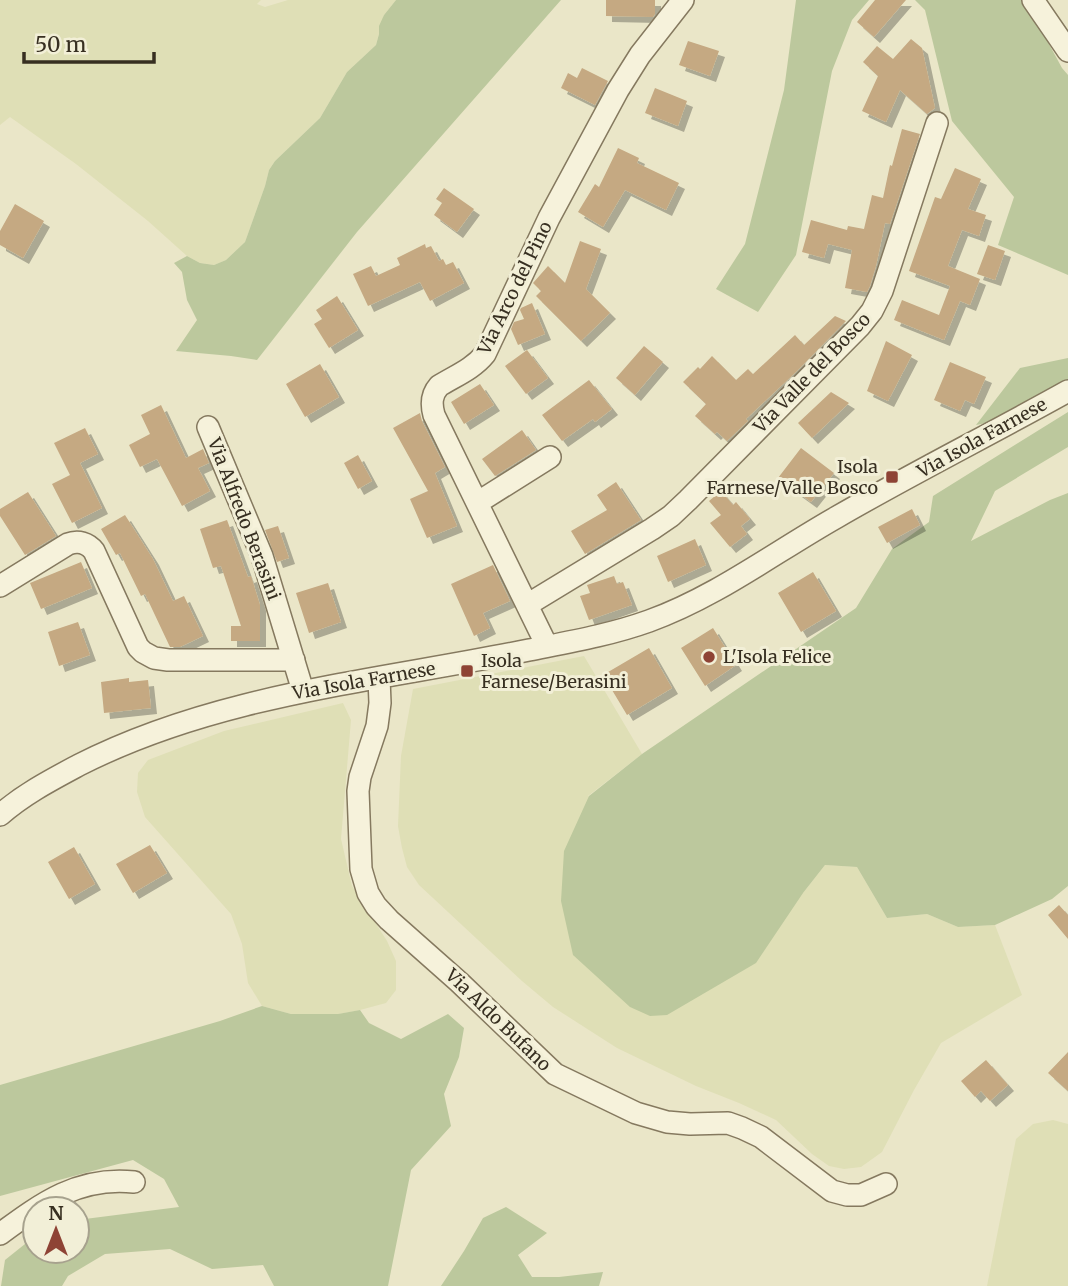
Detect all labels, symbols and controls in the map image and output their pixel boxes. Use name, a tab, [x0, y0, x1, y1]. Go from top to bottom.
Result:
scale bar	[24, 21, 154, 65]
text: 50 m	[35, 31, 86, 58]
street label: Via Arco del Pino	[472, 217, 557, 359]
street label: Via Valle del Bosco	[748, 308, 875, 438]
street label: Via Isola Farnese	[912, 392, 1051, 483]
street label: Via Alfredo Berasini	[203, 434, 286, 603]
place label: Isola Farnese/Valle Bosco	[707, 455, 878, 499]
marker: Isola Farnese/Valle Bosco	[884, 469, 900, 485]
place label: L'Isola Felice	[723, 645, 831, 668]
place label: Isola Farnese/Berasini	[481, 649, 627, 693]
marker: L'Isola Felice	[701, 649, 717, 665]
street label: Via Isola Farnese	[290, 657, 437, 705]
marker: Isola Farnese/Berasini	[459, 663, 475, 679]
street label: Via Aldo Bufano	[440, 963, 556, 1076]
north arrow	[21, 1195, 91, 1265]
text: N	[48, 1201, 64, 1225]

